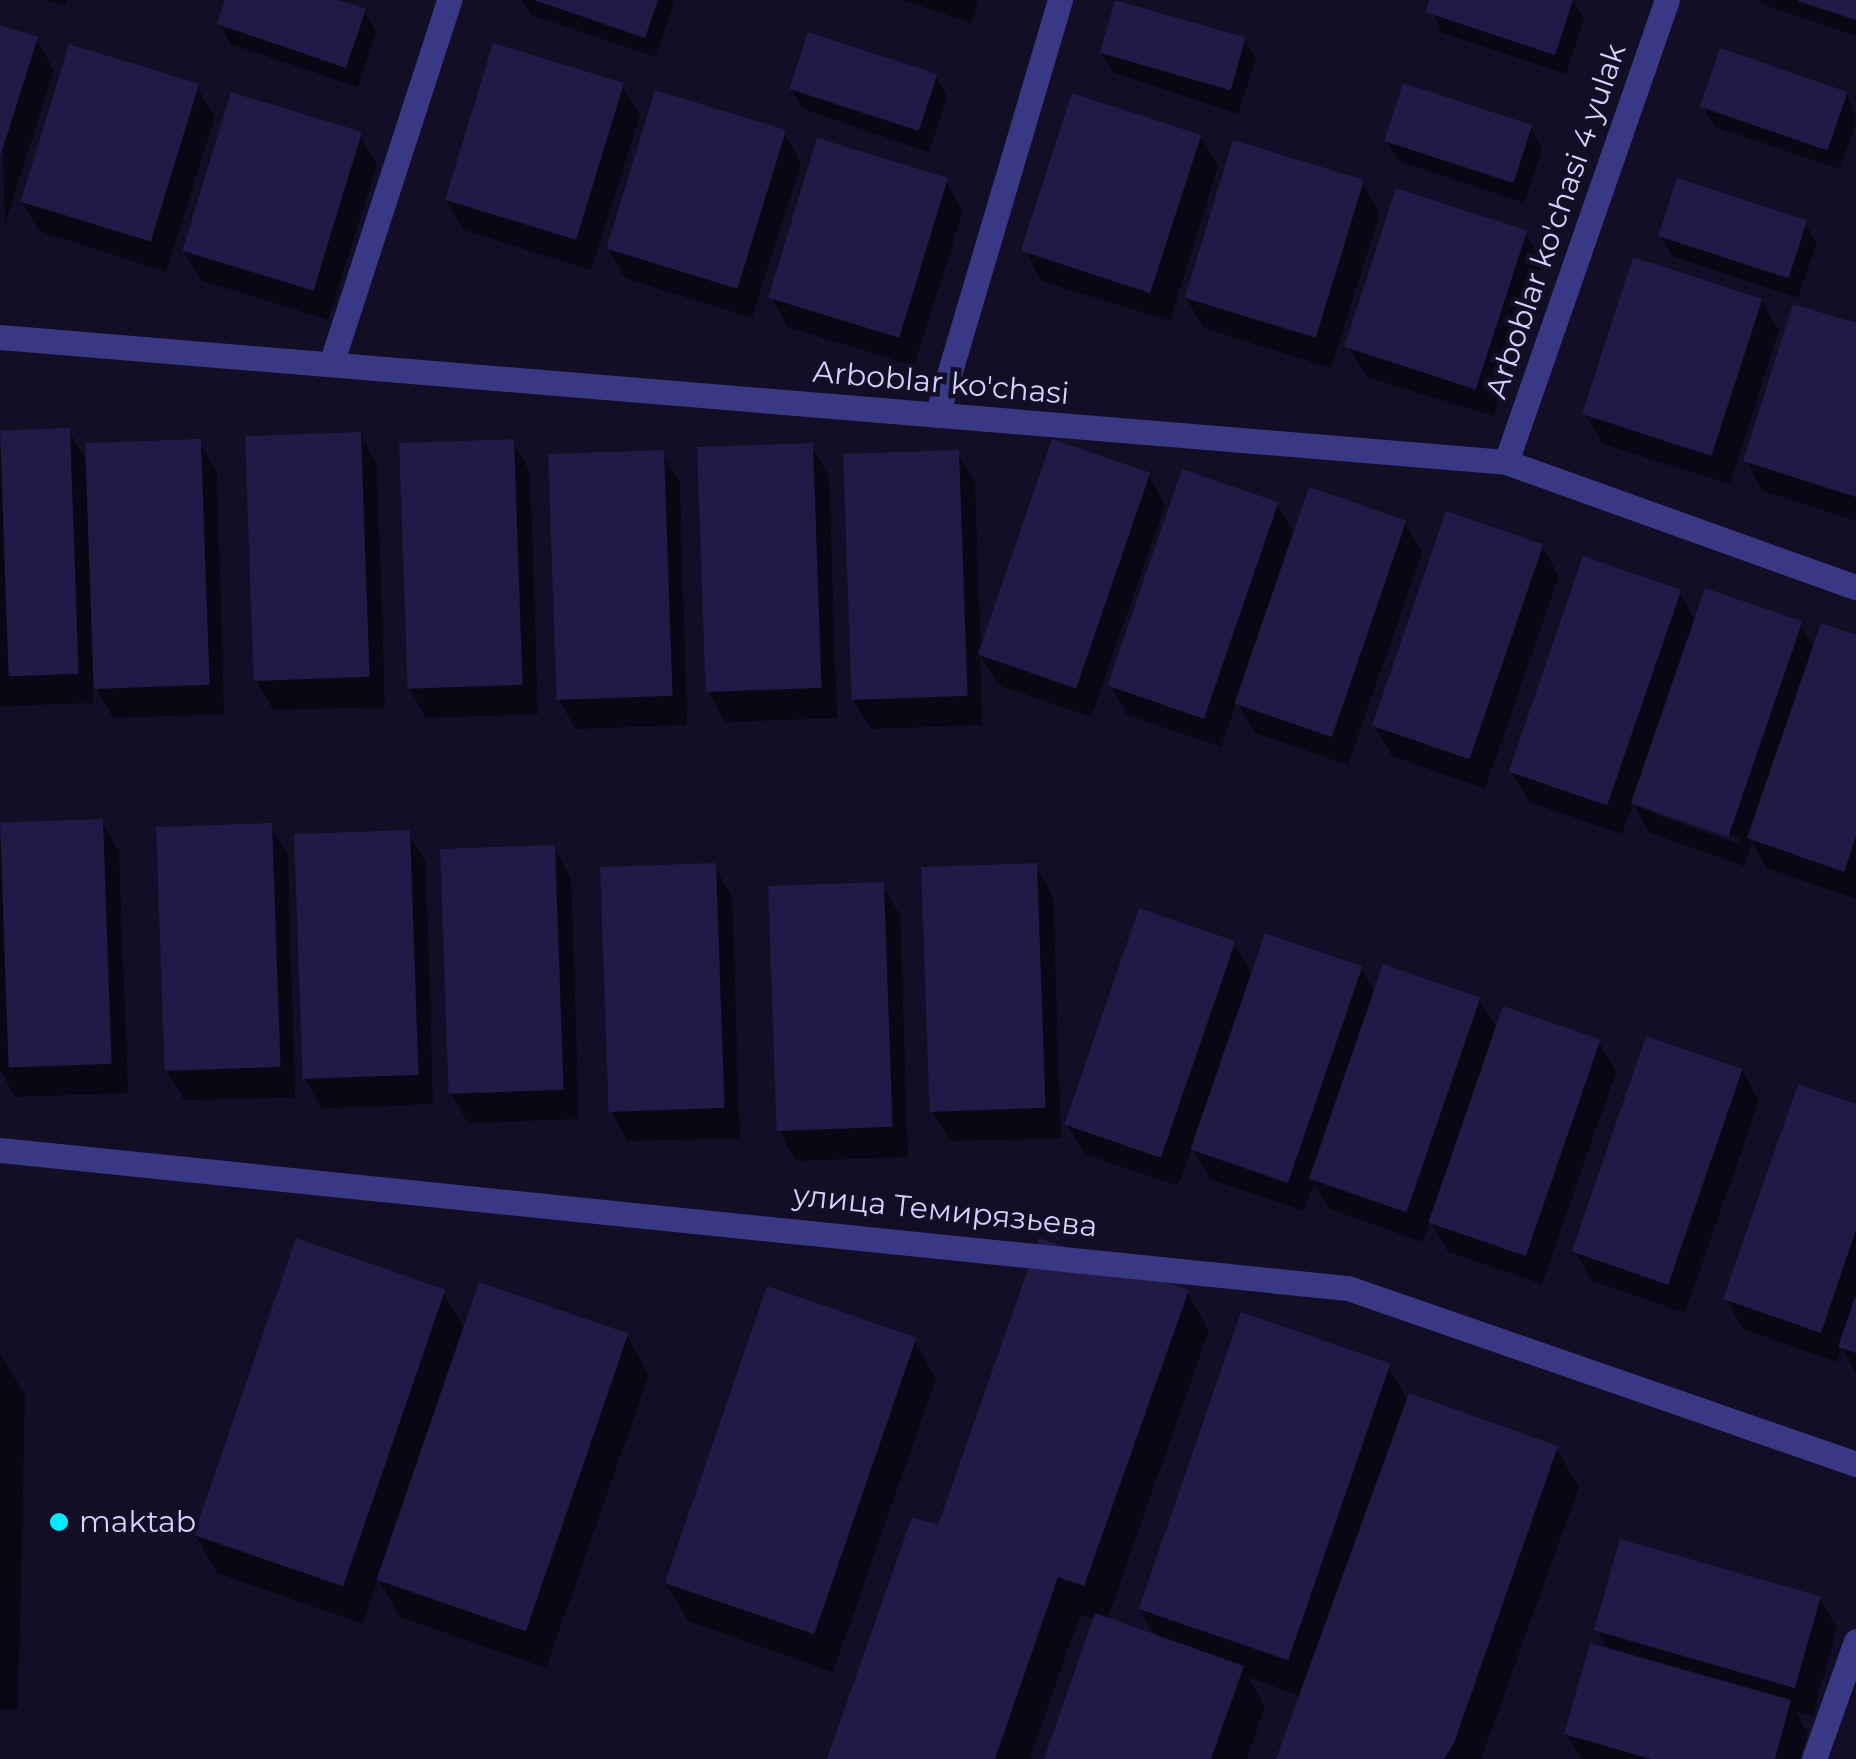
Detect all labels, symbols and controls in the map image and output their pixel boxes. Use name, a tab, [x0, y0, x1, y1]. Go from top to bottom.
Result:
street label: Arboblar ko'chasi 4 yulak	[1478, 39, 1634, 403]
street label: Arboblar ko'chasi	[811, 354, 1071, 412]
street label: улица Темирязьева	[791, 1177, 1099, 1245]
place label: maktab	[79, 1504, 196, 1540]
marker: maktab	[48, 1511, 70, 1533]

